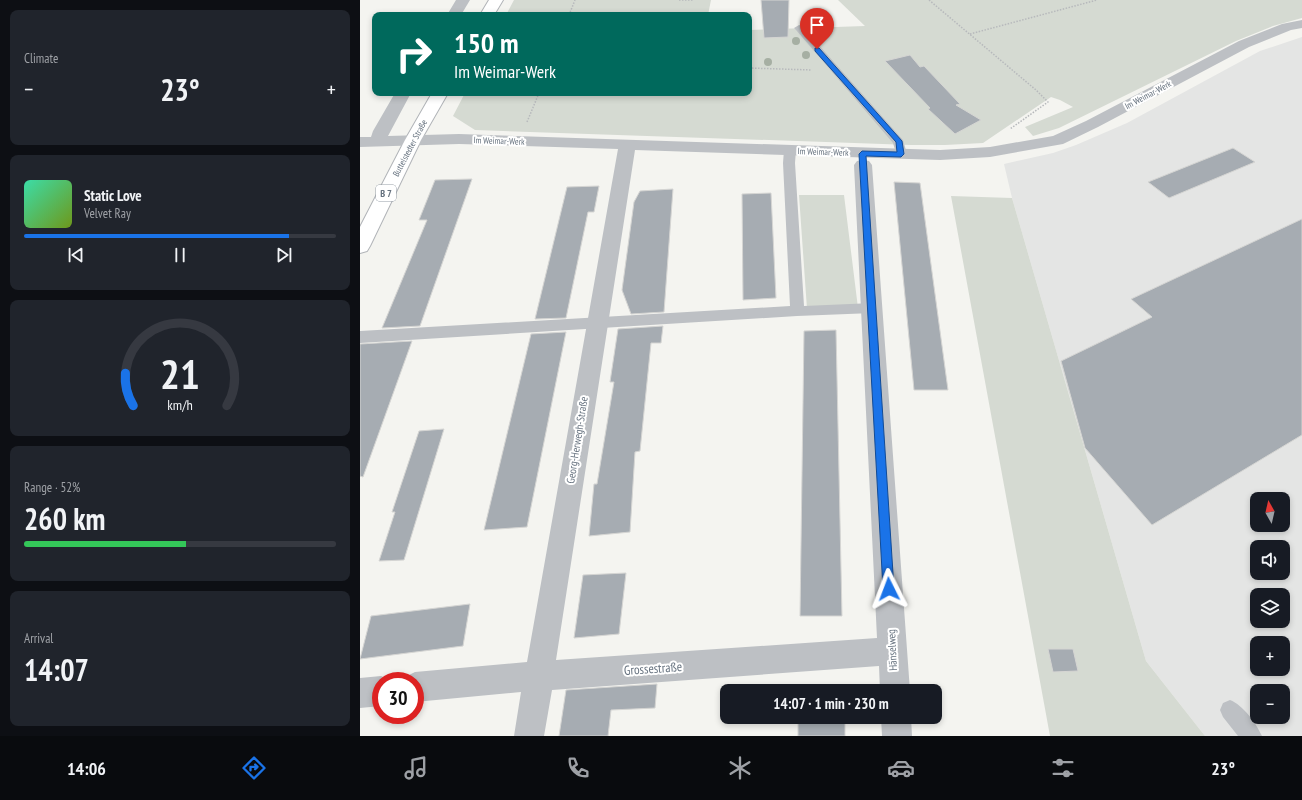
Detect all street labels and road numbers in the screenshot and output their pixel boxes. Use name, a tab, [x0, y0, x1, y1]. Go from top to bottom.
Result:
street label: Im Weimar-Werk	[1123, 77, 1173, 111]
street label: Buttelstedter Straße	[390, 117, 429, 178]
street label: Im Weimar-Werk	[473, 134, 525, 147]
street label: Im Weimar-Werk	[797, 145, 849, 158]
road number: B 7	[376, 185, 396, 201]
street label: Georg-Herwegh-Straße	[563, 395, 591, 484]
street label: Hänselweg	[884, 629, 900, 671]
street label: Grossestraße	[623, 658, 683, 679]

